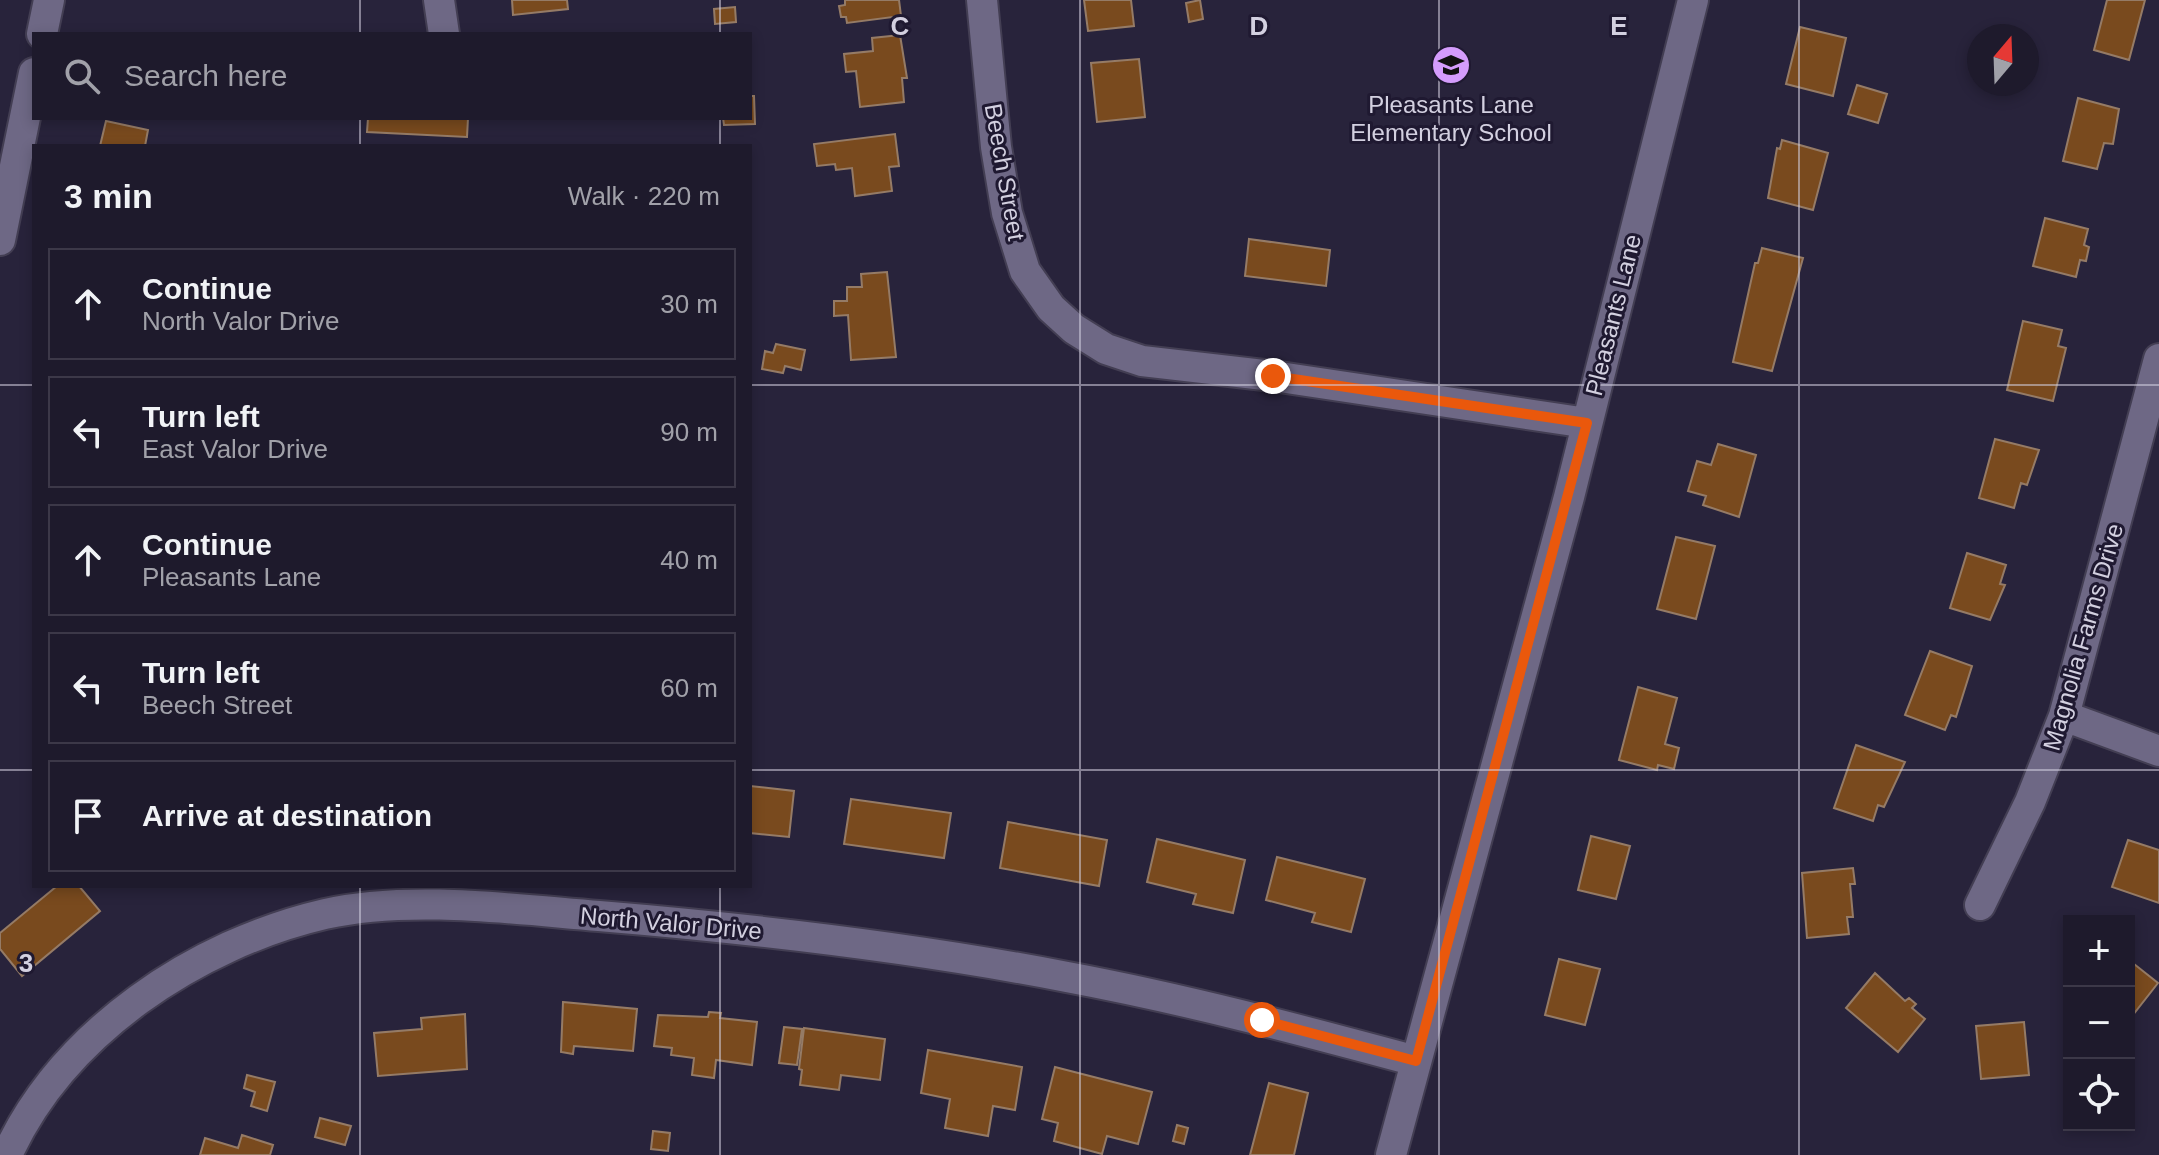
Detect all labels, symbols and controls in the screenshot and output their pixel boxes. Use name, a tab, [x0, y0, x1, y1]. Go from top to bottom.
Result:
text: C	[891, 11, 910, 41]
text: D	[1250, 11, 1268, 41]
text: E	[1610, 11, 1628, 41]
north arrow	[1967, 24, 2039, 96]
search box	[32, 32, 752, 120]
school or university icon: Pleasants Lane Elementary School	[1430, 44, 1472, 86]
icon: search	[60, 54, 104, 98]
text: Search here	[124, 59, 287, 92]
place label: Pleasants Lane Elementary School	[1350, 91, 1552, 146]
street label: Beech Street	[980, 101, 1030, 243]
text: 3 min	[64, 177, 153, 215]
text: Walk · 220 m	[568, 181, 720, 211]
street label: Pleasants Lane	[1580, 231, 1646, 399]
text: Continue	[142, 272, 272, 305]
icon: ahead	[66, 282, 110, 326]
text: 30 m	[660, 289, 718, 319]
text: North Valor Drive	[142, 306, 339, 336]
route end	[1255, 358, 1291, 394]
text: Turn left	[142, 400, 260, 433]
icon: left	[66, 410, 110, 454]
text: 90 m	[660, 417, 718, 447]
text: East Valor Drive	[142, 434, 328, 464]
street label: Magnolia Farms Drive	[2038, 520, 2128, 754]
text: Continue	[142, 528, 272, 561]
icon: ahead	[66, 538, 110, 582]
text: 40 m	[660, 545, 718, 575]
text: Pleasants Lane	[142, 562, 321, 592]
text: Turn left	[142, 656, 260, 689]
icon: left	[66, 666, 110, 710]
text: 60 m	[660, 673, 718, 703]
text: Beech Street	[142, 690, 292, 720]
icon: arrive	[66, 794, 110, 838]
text: Arrive at destination	[142, 799, 432, 832]
street label: North Valor Drive	[579, 902, 763, 944]
map controls	[2063, 915, 2135, 1131]
button: +	[2063, 915, 2135, 987]
text: 3	[19, 948, 33, 978]
button: −	[2063, 987, 2135, 1059]
route start	[1244, 1002, 1280, 1038]
button: locate	[2063, 1059, 2135, 1131]

